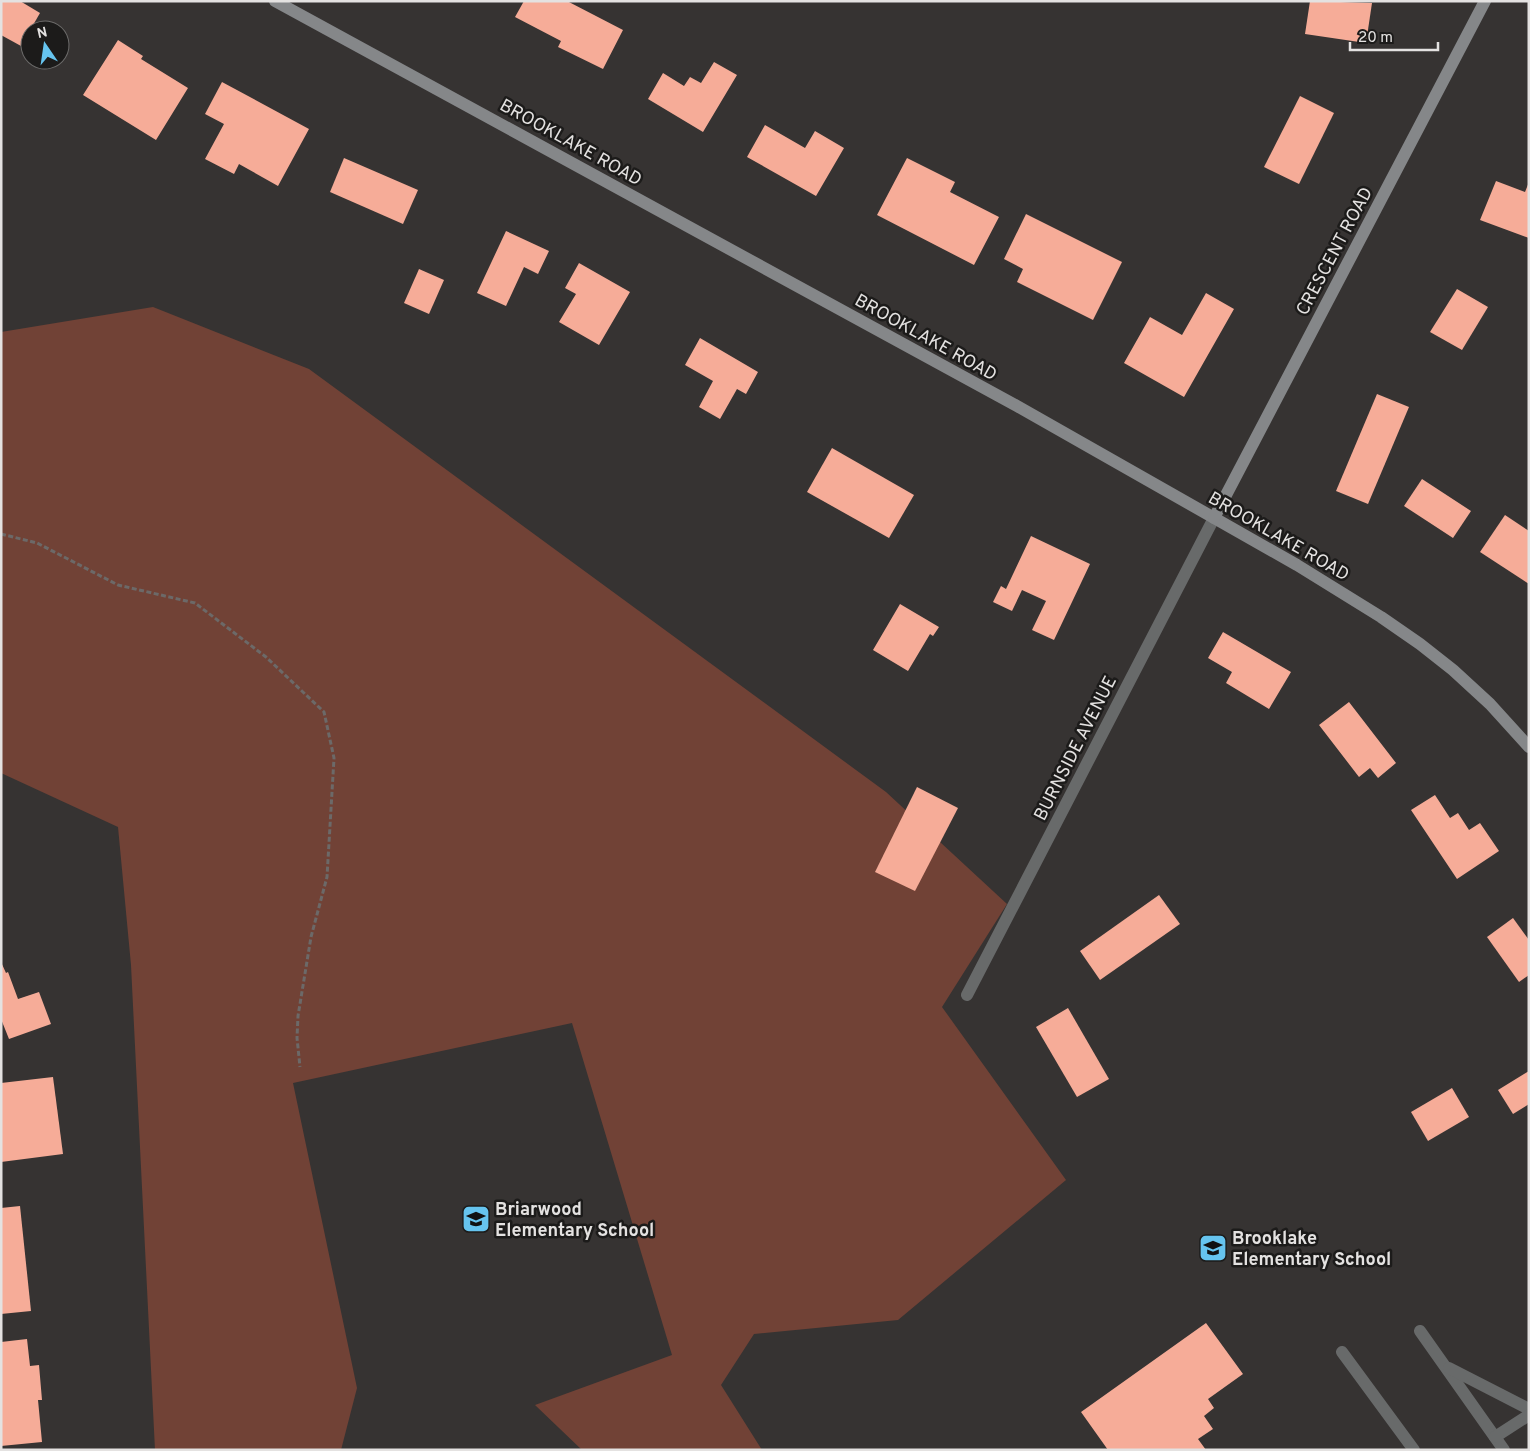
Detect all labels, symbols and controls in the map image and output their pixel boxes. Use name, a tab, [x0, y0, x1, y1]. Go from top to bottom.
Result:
north arrow	[20, 20, 70, 70]
scale bar	[1350, 20, 1438, 52]
text: N	[36, 24, 49, 43]
text: 20 m	[1358, 29, 1393, 48]
street label: BROOKLAKE ROAD	[495, 95, 646, 192]
street label: CRESCENT ROAD	[1292, 184, 1379, 320]
street label: BROOKLAKE ROAD	[850, 290, 1001, 387]
street label: BROOKLAKE ROAD	[1204, 488, 1353, 587]
street label: BURNSIDE AVENUE	[1030, 672, 1123, 825]
place label: Briarwood Elementary School	[495, 1199, 654, 1243]
school or university icon: Briarwood Elementary School	[461, 1204, 491, 1234]
place label: Brooklake Elementary School	[1232, 1228, 1391, 1272]
school or university icon: Brooklake Elementary School	[1198, 1233, 1228, 1263]

